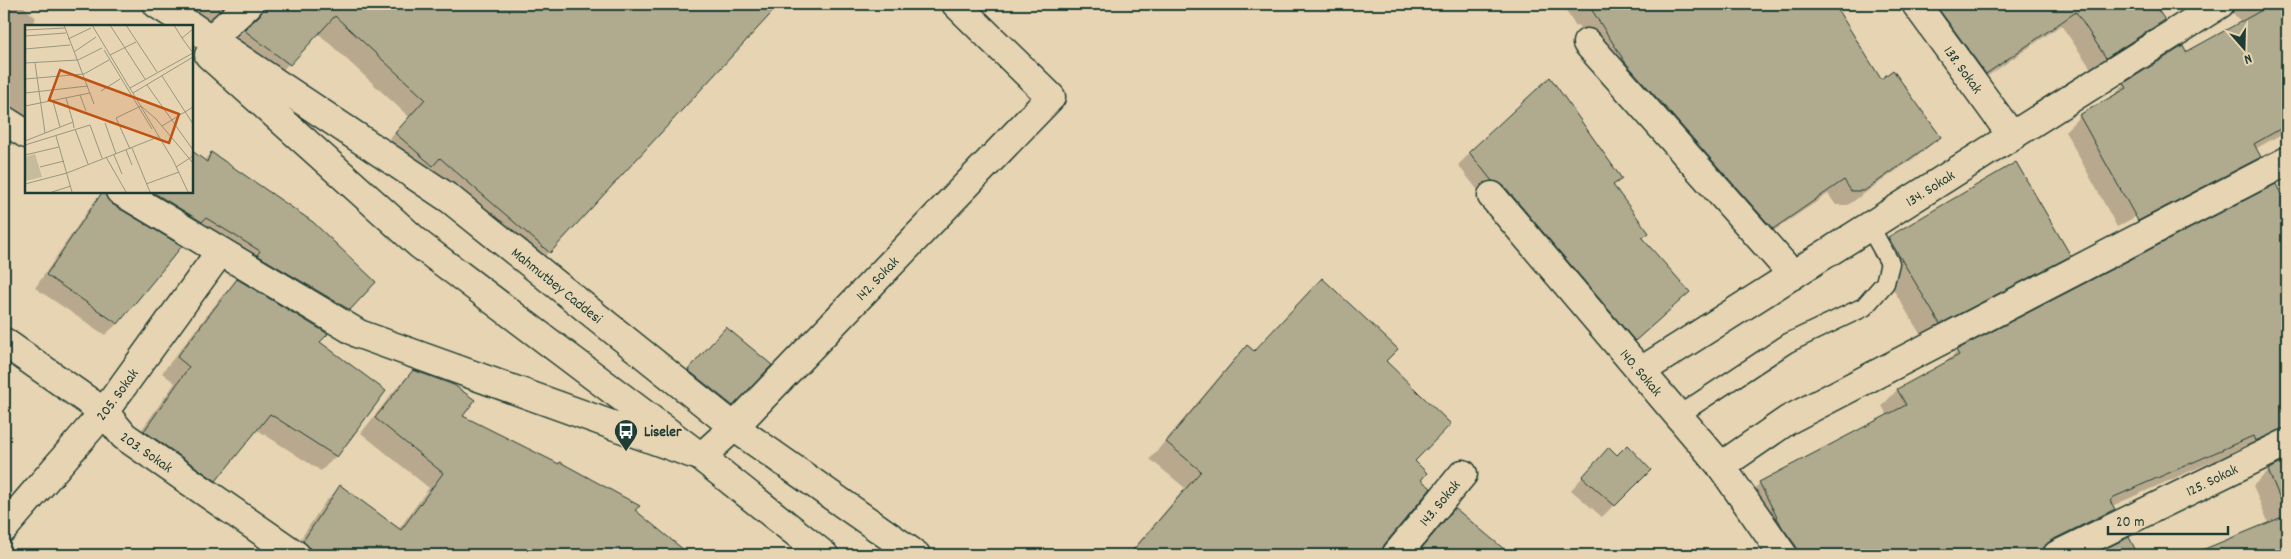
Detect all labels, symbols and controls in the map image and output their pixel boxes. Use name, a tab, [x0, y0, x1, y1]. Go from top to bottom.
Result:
north arrow	[2218, 22, 2268, 72]
inset map	[25, 25, 192, 192]
street label: 138. Sokak	[1937, 42, 1987, 99]
text: N	[2241, 48, 2254, 69]
street label: 134. Sokak	[1902, 166, 1960, 214]
street label: Mahmutbey Caddesi	[505, 243, 607, 330]
street label: 142. Sokak	[852, 252, 905, 307]
street label: 140. Sokak	[1613, 345, 1666, 402]
street label: 205. Sokak	[92, 365, 145, 427]
bus stop icon: Liseler	[613, 418, 639, 452]
place label: Liseler	[644, 422, 682, 444]
street label: 203. Sokak	[115, 427, 177, 480]
street label: 125. Sokak	[2183, 459, 2242, 504]
street label: 143. Sokak	[1415, 476, 1467, 532]
scale bar	[2108, 504, 2228, 536]
text: 20 m	[2116, 512, 2144, 534]

